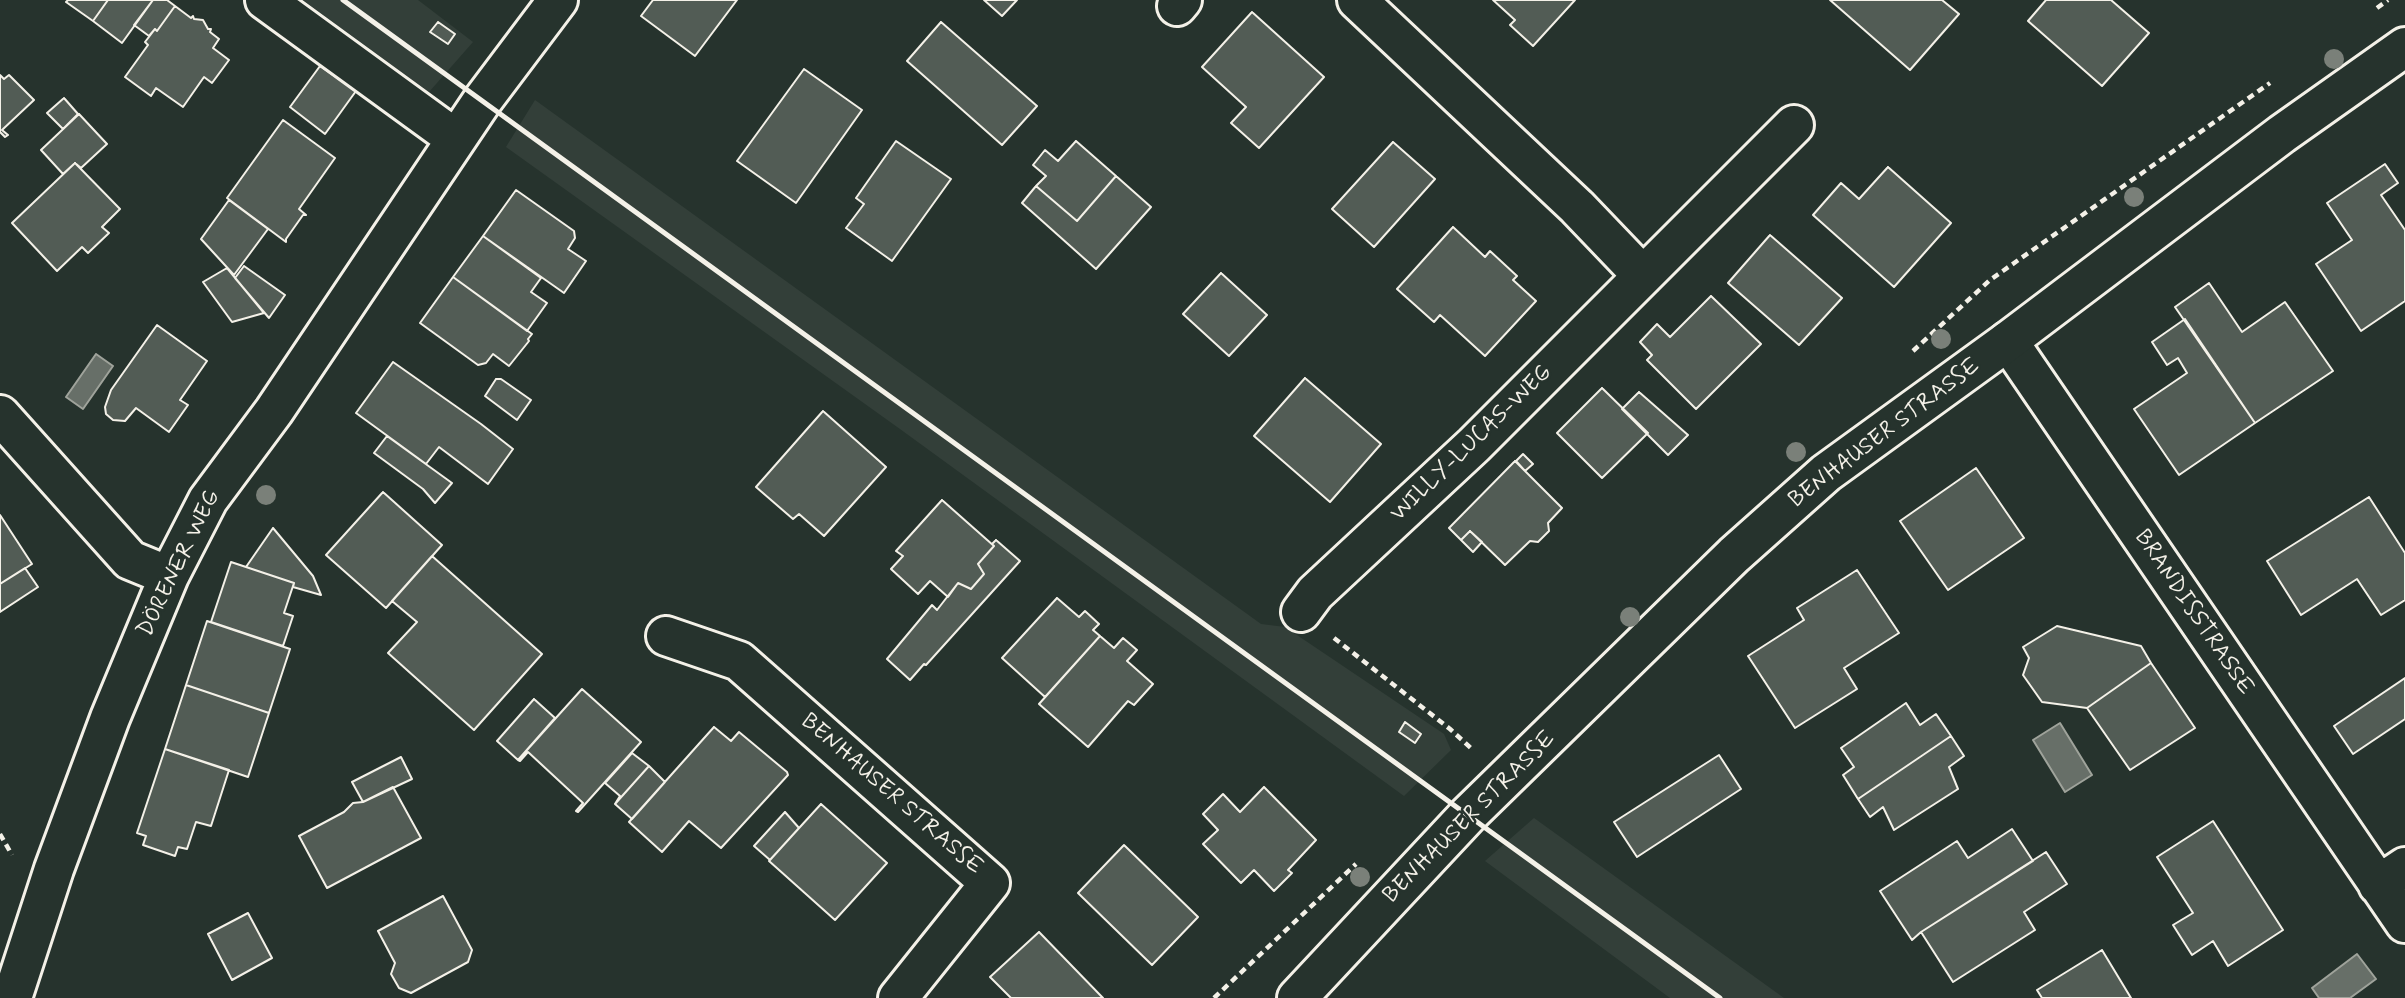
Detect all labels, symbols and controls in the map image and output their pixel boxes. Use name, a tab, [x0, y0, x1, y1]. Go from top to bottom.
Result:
street label: BENHAUSER STRASSE	[1784, 353, 1986, 515]
street label: WILLY-LUCAS-WEG	[1385, 360, 1559, 528]
street label: DÖRENER WEG	[133, 486, 227, 642]
street label: BRANDISSTRASSE	[2127, 525, 2259, 701]
street label: BENHAUSER STRASSE	[794, 708, 988, 882]
street label: BENHAUSER STRASSE	[1378, 726, 1562, 910]

